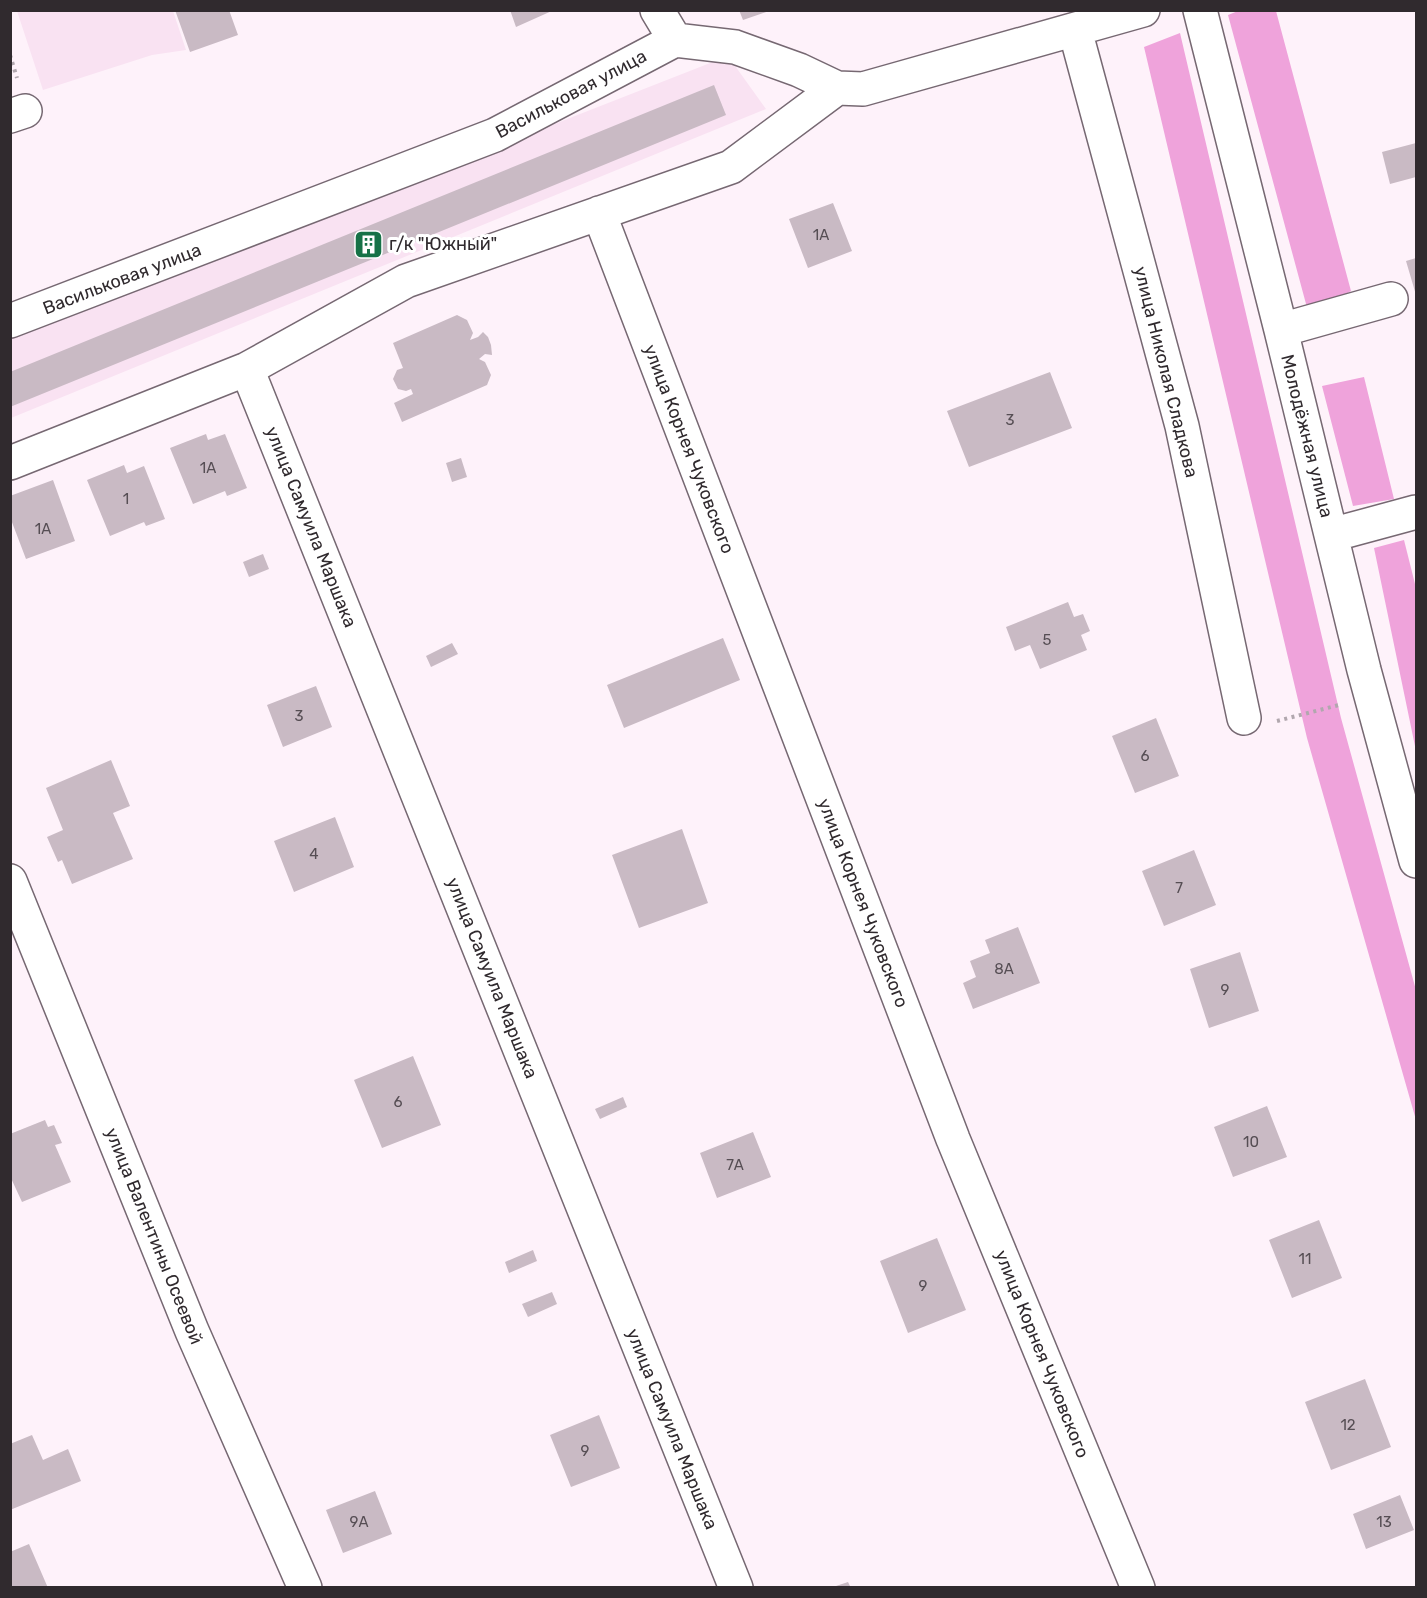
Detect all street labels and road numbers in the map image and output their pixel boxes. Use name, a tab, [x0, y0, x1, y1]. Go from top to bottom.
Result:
street label: Васильковая улица	[492, 45, 650, 143]
street label: Васильковая улица	[40, 239, 204, 319]
street label: улица Николая Сладкова	[1129, 264, 1203, 480]
street label: улица Корнея Чуковского	[639, 341, 739, 557]
street label: Молодёжная улица	[1276, 352, 1338, 520]
street label: улица Самуила Маршака	[261, 423, 361, 631]
street label: улица Корнея Чуковского	[813, 795, 913, 1011]
street label: улица Самуила Маршака	[442, 874, 542, 1082]
street label: улица Валентины Осеевой	[100, 1125, 208, 1347]
street label: улица Корнея Чуковского	[990, 1247, 1094, 1461]
street label: улица Самуила Маршака	[622, 1325, 722, 1533]

